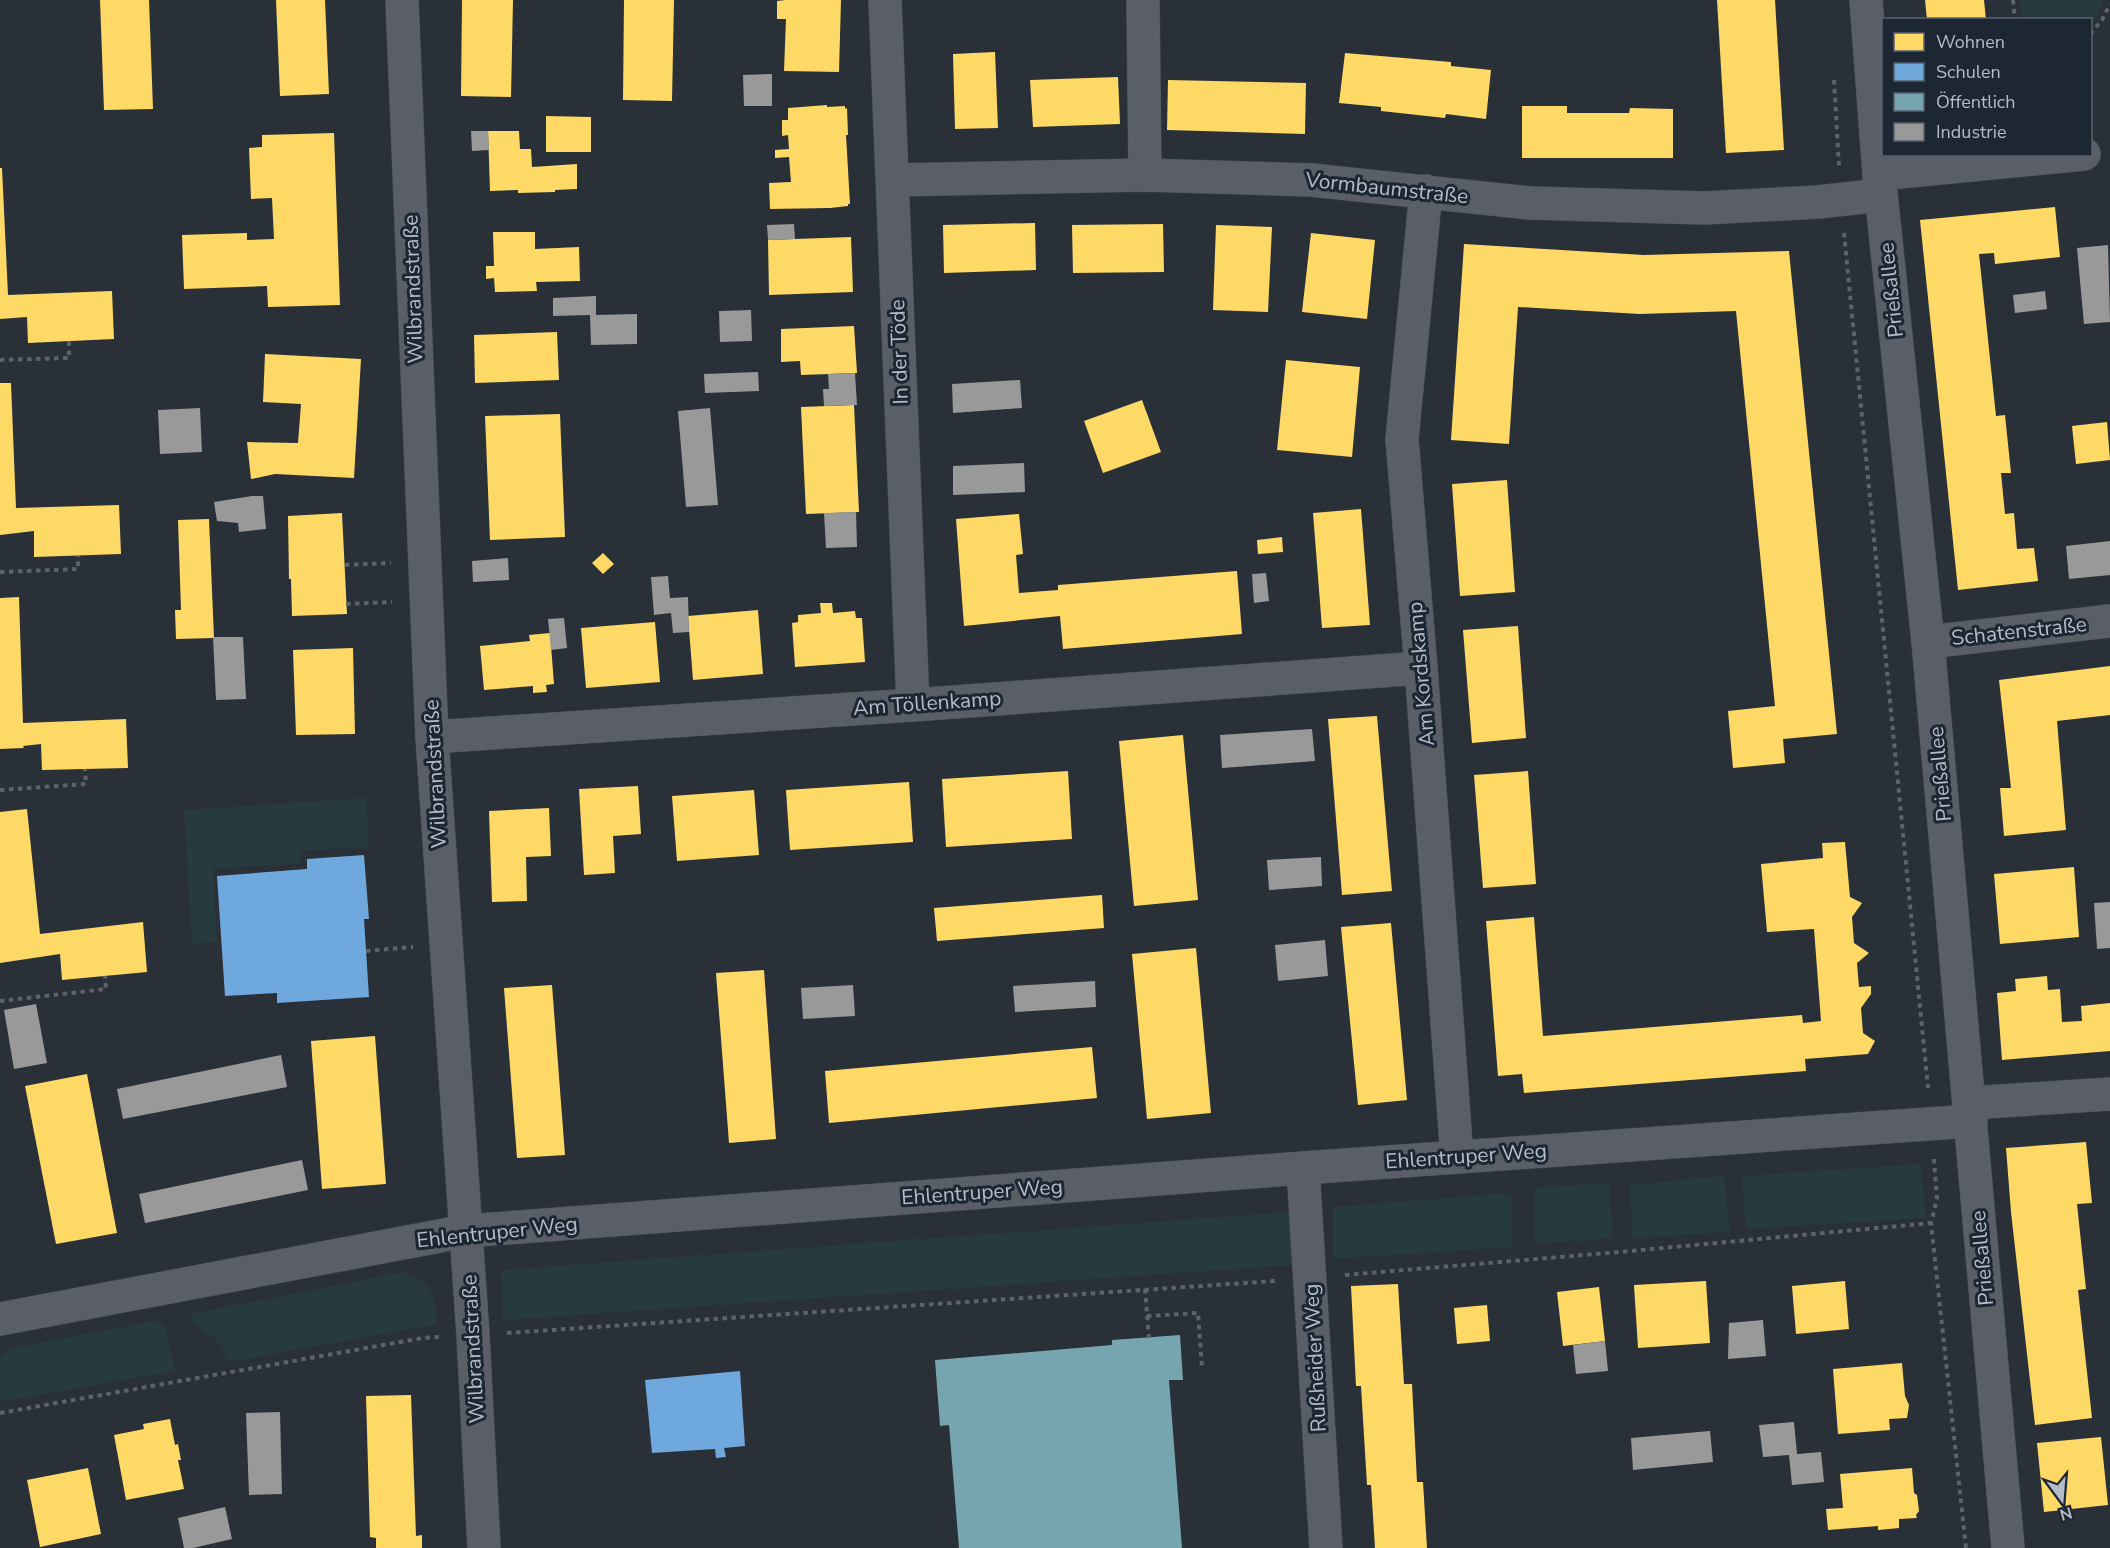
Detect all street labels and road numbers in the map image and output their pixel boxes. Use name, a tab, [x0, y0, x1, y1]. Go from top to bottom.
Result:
street label: Vormbaumstraße	[1303, 165, 1470, 210]
street label: Wilbrandstraße	[396, 214, 430, 364]
street label: Prießallee	[1872, 241, 1910, 339]
street label: In der Töde	[883, 299, 915, 405]
street label: Am Kordskamp	[1401, 601, 1441, 747]
street label: Schatenstraße	[1950, 610, 2088, 652]
street label: Am Töllenkamp	[852, 684, 1002, 722]
street label: Wilbrandstraße	[417, 699, 453, 849]
street label: Prießallee	[1922, 725, 1958, 823]
street label: Ehlentruper Weg	[1384, 1136, 1548, 1176]
street label: Ehlentruper Weg	[900, 1172, 1064, 1212]
street label: Prießallee	[1964, 1209, 2000, 1307]
street label: Ehlentruper Weg	[415, 1210, 579, 1254]
street label: Wilbrandstraße	[455, 1274, 491, 1424]
street label: Rußheider Weg	[1297, 1283, 1333, 1433]

